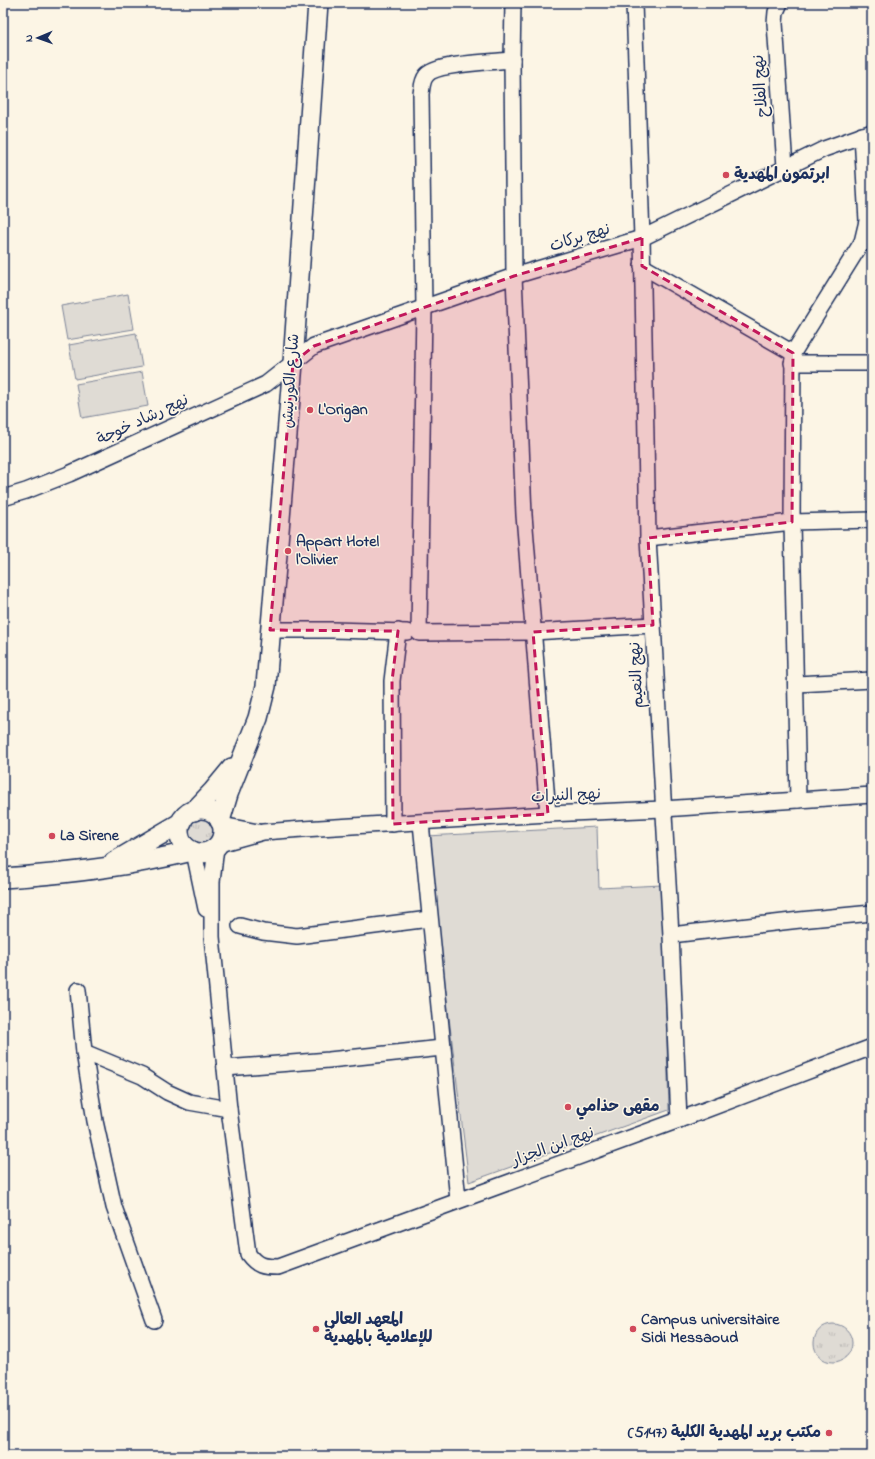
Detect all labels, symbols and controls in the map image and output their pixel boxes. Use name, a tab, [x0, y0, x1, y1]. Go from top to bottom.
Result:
north arrow	[18, 18, 58, 58]
text: N	[21, 34, 37, 42]
street label: نهج الفلاح	[747, 54, 775, 118]
place label: ابرتمون المهدية	[734, 163, 830, 187]
marker: ابرتمون المهدية	[721, 170, 731, 180]
street label: نهج بركات	[547, 217, 613, 259]
street label: شارع الكورنيش	[276, 333, 306, 429]
street label: نهج رشاد خوجة	[93, 388, 193, 452]
place label: L'Origan	[318, 398, 368, 423]
marker: L'Origan	[305, 405, 315, 415]
place label: Appart Hotel l'Olivier	[296, 530, 379, 572]
marker: Appart Hotel l'Olivier	[283, 546, 293, 556]
street label: نهج النعيم	[623, 641, 651, 709]
street label: نهج النيرات	[530, 782, 602, 810]
place label: La Sirene	[60, 824, 120, 848]
marker: La Sirene	[47, 831, 57, 841]
place label: مقهى حذامي	[576, 1095, 660, 1120]
marker: مقهى حذامي	[563, 1102, 573, 1112]
street label: نهج ابن الجزار	[506, 1121, 598, 1174]
place label: المعهد العالي للإعلامية بالمهدية	[324, 1308, 433, 1350]
place label: Campus universitaire Sidi Messaoud	[641, 1308, 780, 1350]
marker: المعهد العالي للإعلامية بالمهدية	[311, 1324, 321, 1334]
marker: Campus universitaire Sidi Messaoud	[628, 1324, 638, 1334]
place label: مكتب بريد المهدية الكلية (5147)	[627, 1421, 821, 1445]
marker: مكتب بريد المهدية الكلية (5147)	[824, 1428, 834, 1438]

